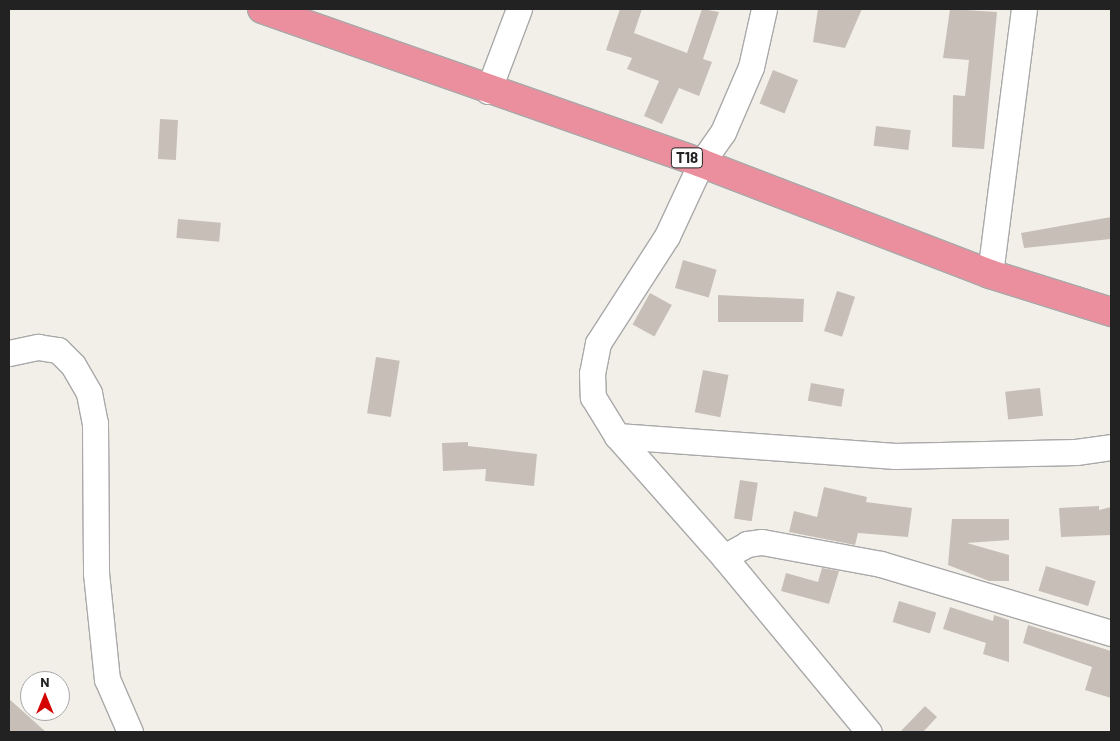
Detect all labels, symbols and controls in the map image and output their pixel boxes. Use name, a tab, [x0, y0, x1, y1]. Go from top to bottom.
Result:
road number: T18	[671, 146, 703, 170]
north arrow	[20, 671, 70, 721]
text: N	[40, 673, 50, 690]

